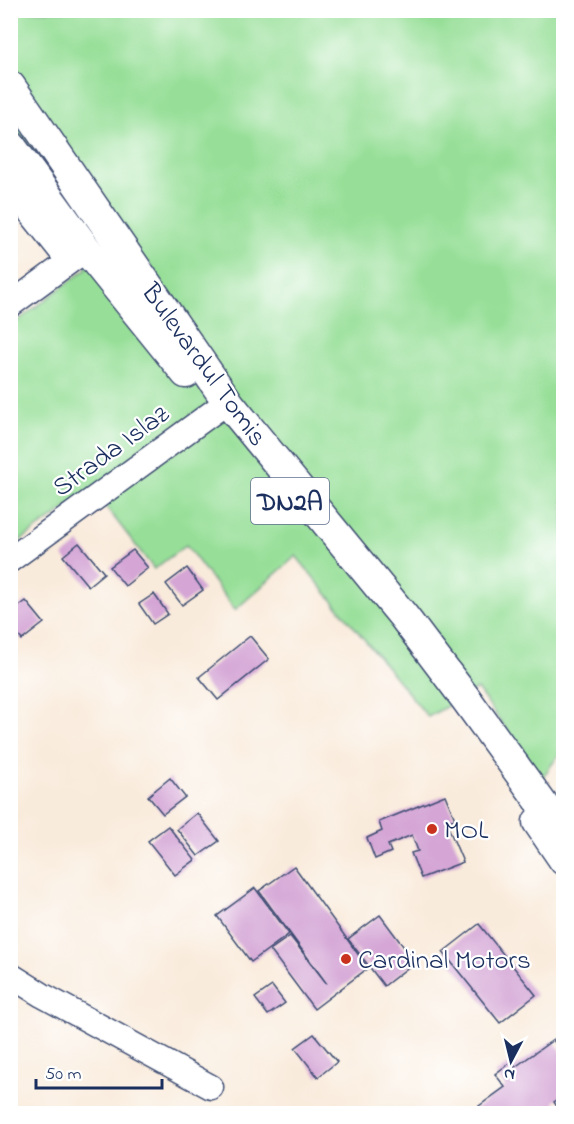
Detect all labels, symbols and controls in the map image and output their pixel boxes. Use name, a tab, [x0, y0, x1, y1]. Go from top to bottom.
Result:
street label: Bulevardul Tomis	[130, 275, 276, 455]
street label: Strada Islaz	[45, 396, 179, 508]
road number: DN2A	[251, 478, 329, 524]
place label: MOL	[444, 812, 488, 851]
marker: MOL	[425, 822, 439, 836]
place label: Cardinal Motors	[358, 942, 531, 981]
marker: Cardinal Motors	[339, 952, 353, 966]
north arrow	[481, 1031, 541, 1091]
scale bar	[36, 1052, 162, 1090]
text: N	[502, 1061, 516, 1086]
text: 50 m	[45, 1062, 82, 1088]

